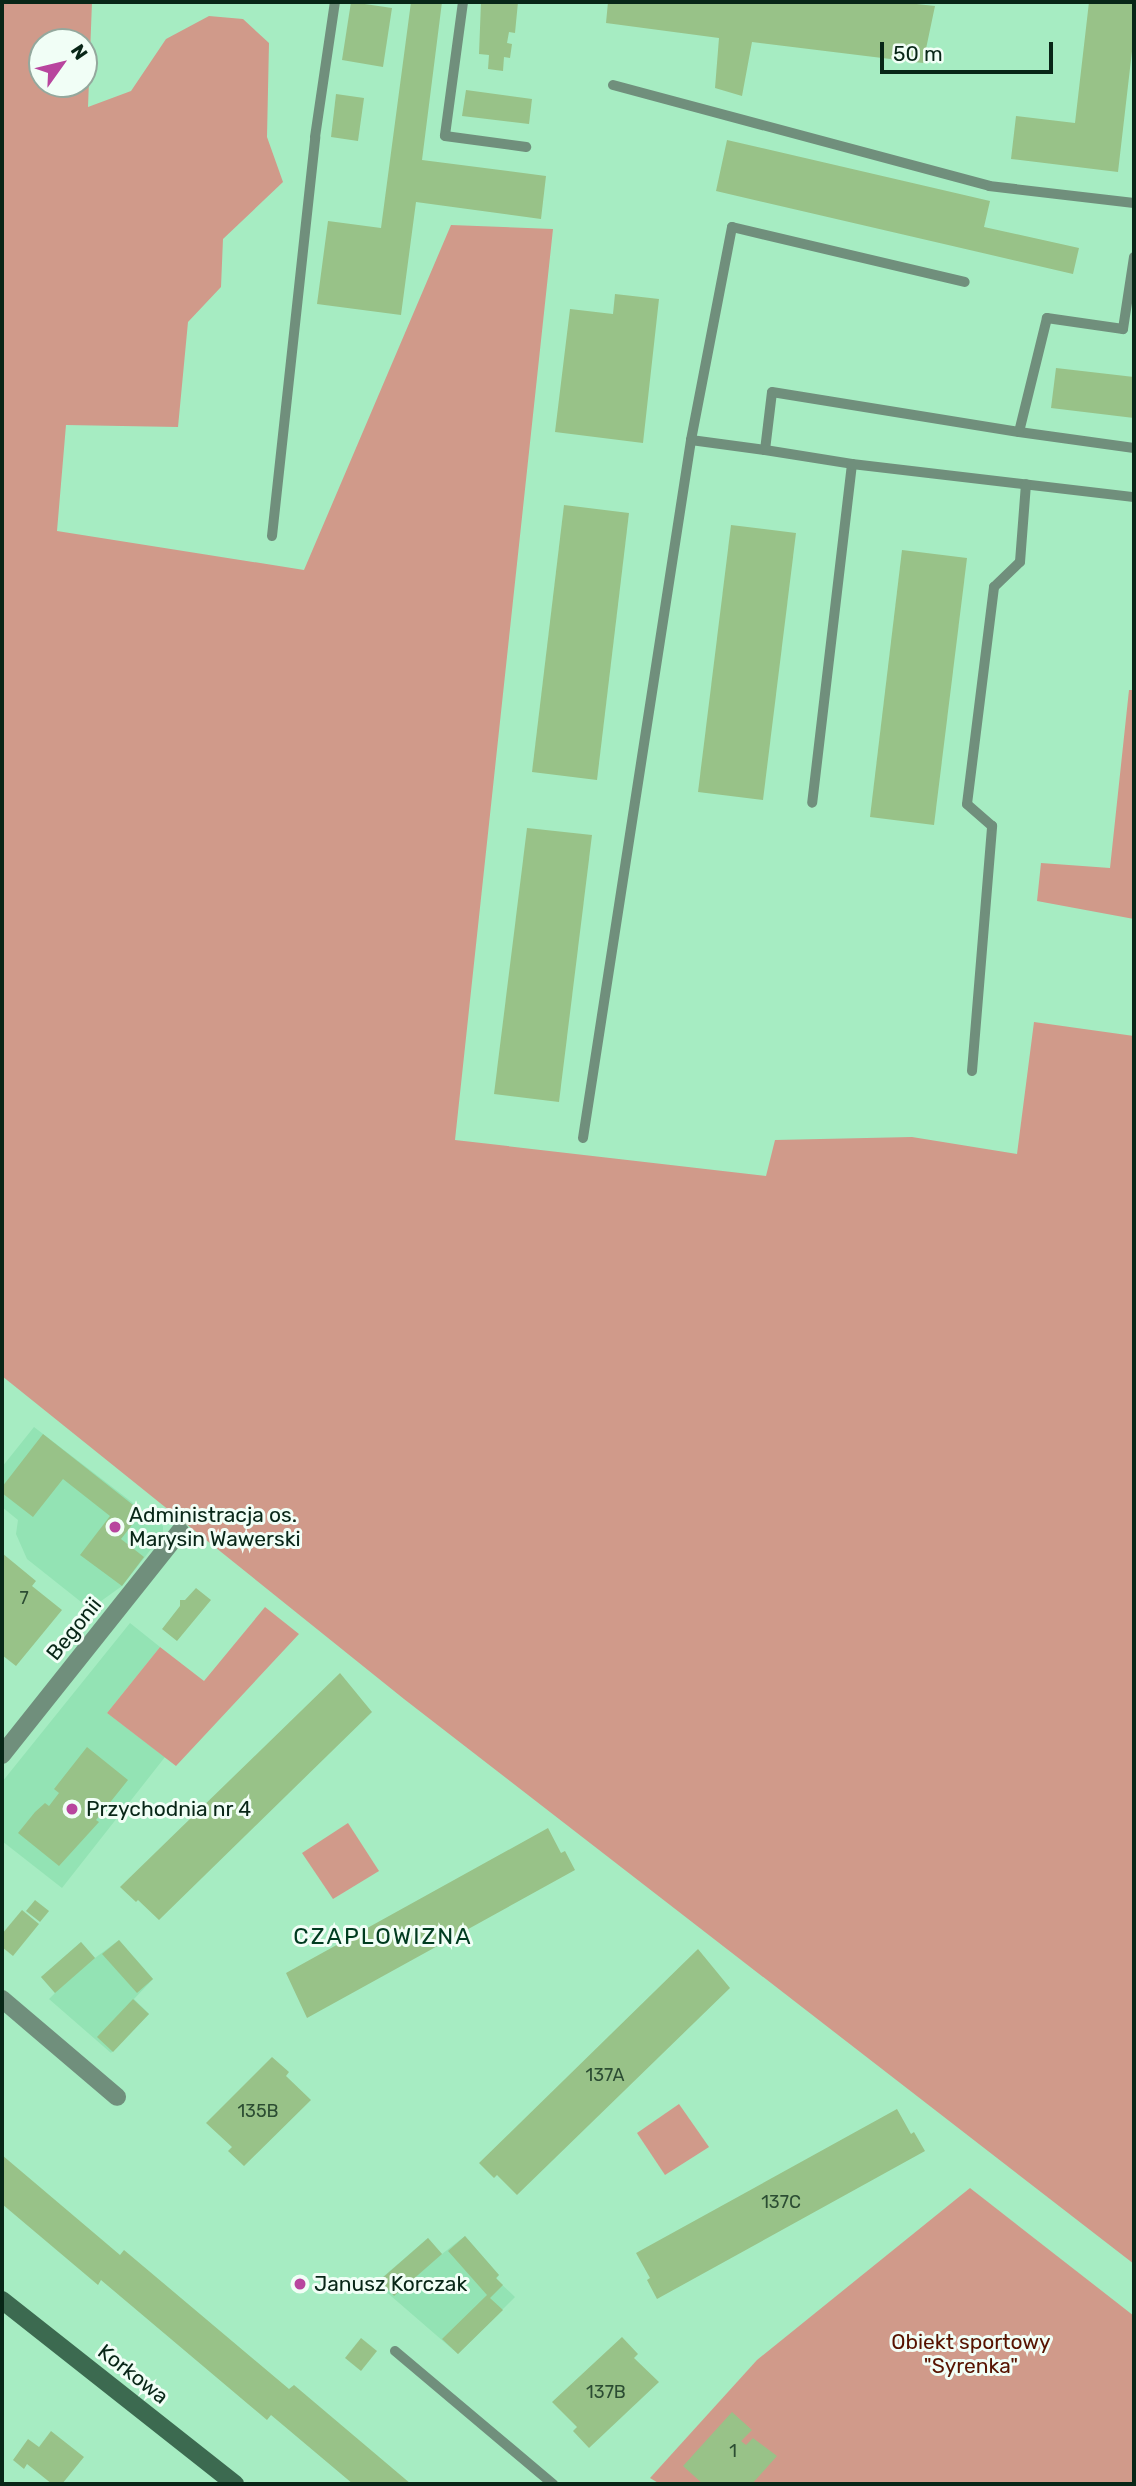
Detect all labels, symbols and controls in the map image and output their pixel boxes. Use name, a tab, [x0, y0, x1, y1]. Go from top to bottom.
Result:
north arrow	[28, 28, 98, 98]
scale bar	[884, 28, 1057, 72]
text: N	[66, 40, 93, 64]
text: 50 m	[893, 41, 943, 66]
place label: Administracja os. Marysin Wawerski	[129, 1502, 301, 1552]
marker: Administracja os. Marysin Wawerski	[107, 1519, 123, 1535]
house number: 7	[19, 1587, 29, 1609]
street label: Begonii	[41, 1593, 107, 1665]
place label: Przychodnia nr 4	[86, 1796, 252, 1822]
marker: Przychodnia nr 4	[64, 1801, 80, 1817]
district label: CZAPLOWIZNA	[295, 1922, 471, 1950]
house number: 137A	[586, 2064, 624, 2086]
house number: 135B	[237, 2100, 279, 2122]
house number: 137C	[761, 2191, 801, 2213]
place label: Janusz Korczak	[314, 2271, 467, 2297]
marker: Janusz Korczak	[292, 2276, 308, 2292]
park label: Obiekt sportowy "Syrenka"	[891, 2329, 1051, 2379]
street label: Korkowa	[93, 2339, 173, 2409]
house number: 137B	[586, 2381, 626, 2403]
house number: 1	[729, 2440, 737, 2462]

